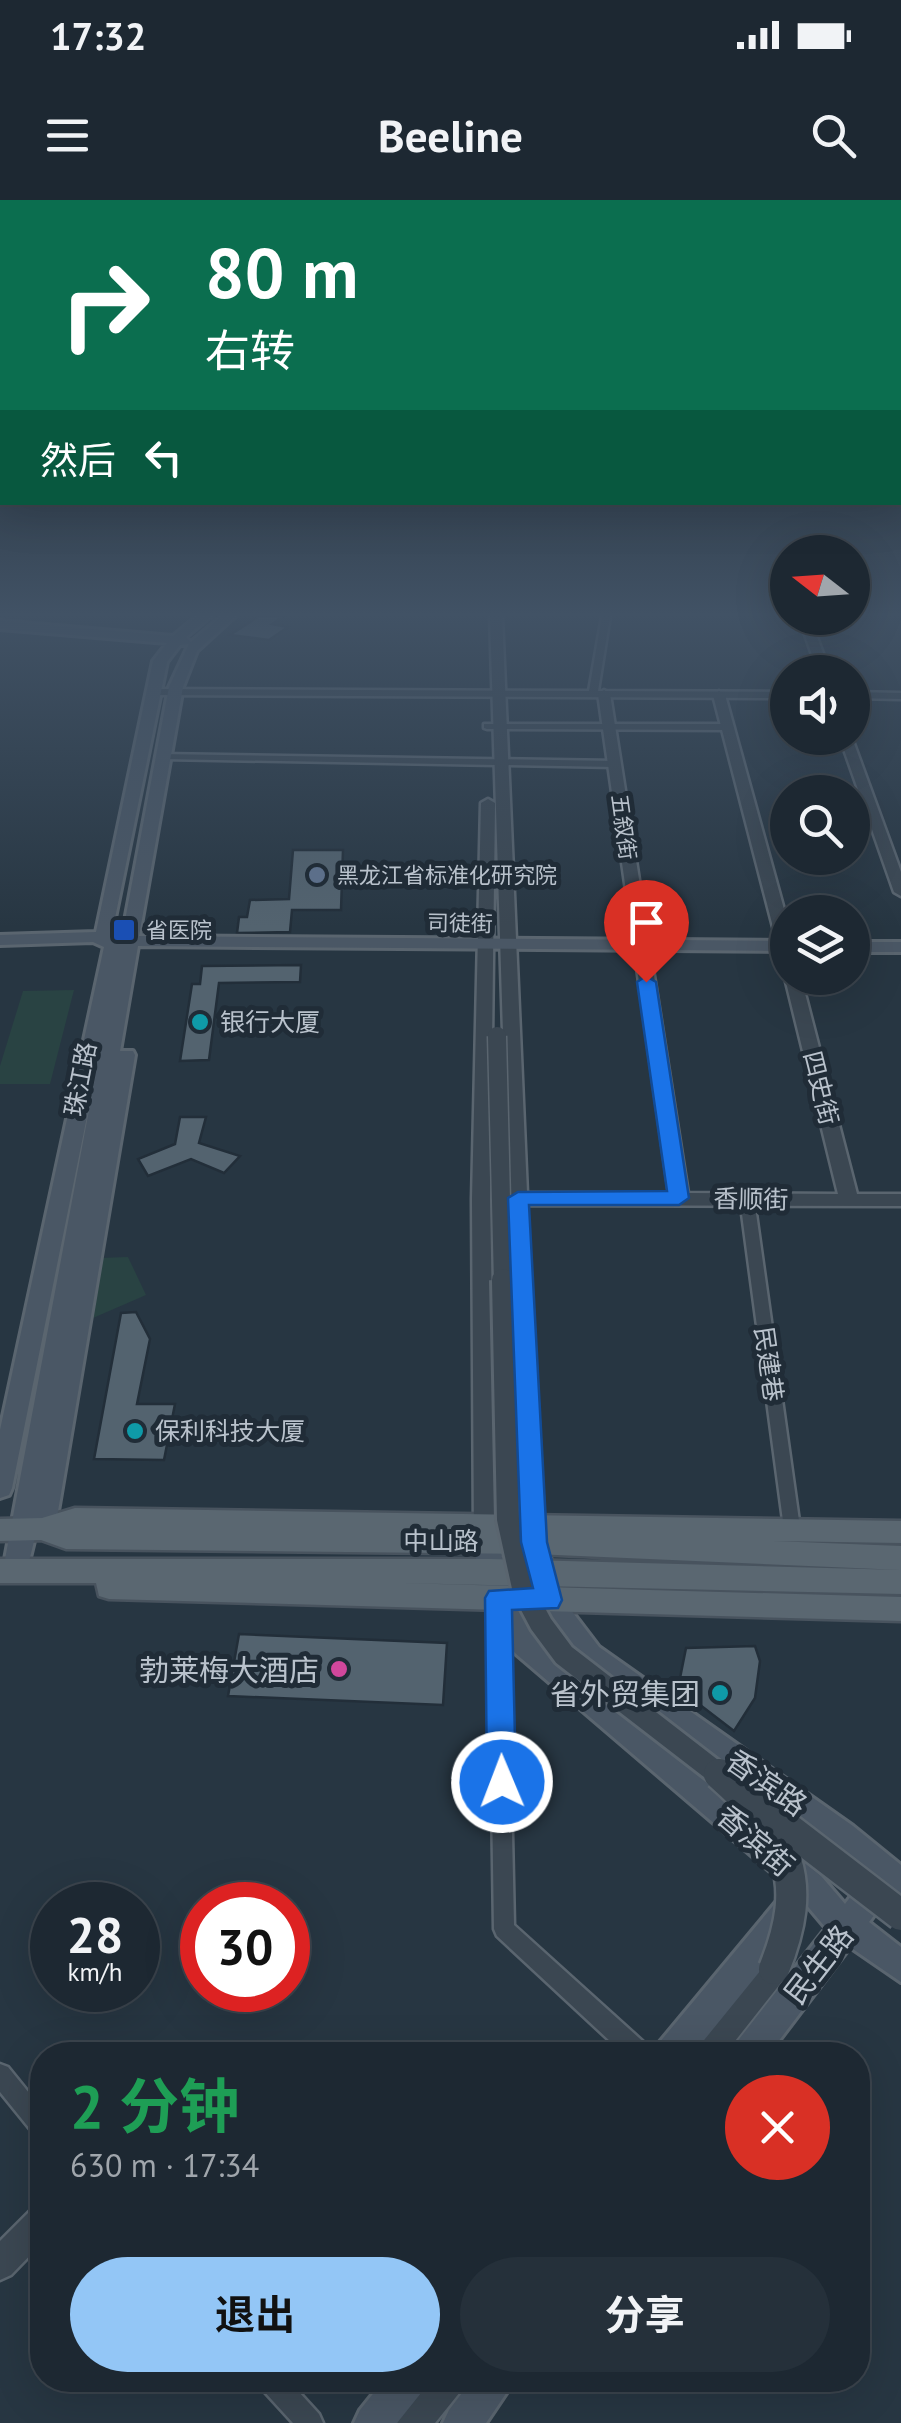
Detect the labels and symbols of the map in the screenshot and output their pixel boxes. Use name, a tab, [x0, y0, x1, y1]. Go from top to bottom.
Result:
north arrow	[770, 535, 870, 635]
street label: 五叙街	[606, 792, 642, 862]
place label: 黑龙江省标准化研究院	[337, 861, 557, 889]
marker: 黑龙江省标准化研究院	[306, 864, 328, 886]
pin	[604, 880, 689, 983]
street label: 司徒街	[427, 908, 493, 938]
place label: 省医院	[146, 916, 212, 944]
marker: 省医院	[111, 917, 137, 943]
place label: 银行大厦	[220, 1006, 320, 1038]
marker: 银行大厦	[189, 1011, 211, 1033]
street label: 珠江路	[57, 1039, 103, 1119]
street label: 四史街	[796, 1048, 846, 1128]
street label: 香顺街	[713, 1182, 789, 1216]
street label: 民建巷	[748, 1325, 790, 1403]
place label: 保利科技大厦	[155, 1415, 305, 1447]
marker: 保利科技大厦	[124, 1420, 146, 1442]
street label: 中山路	[403, 1525, 479, 1557]
place label: 勃莱梅大酒店	[139, 1650, 319, 1689]
marker: 勃莱梅大酒店	[328, 1658, 350, 1680]
place label: 省外贸集团	[550, 1674, 700, 1713]
marker: 省外贸集团	[709, 1682, 731, 1704]
position arrow	[450, 1730, 554, 1834]
street label: 香滨路	[719, 1740, 815, 1824]
street label: 香滨街	[709, 1796, 803, 1884]
speed limit sign: 30	[180, 1882, 310, 2012]
street label: 民生路	[775, 1917, 861, 2011]

